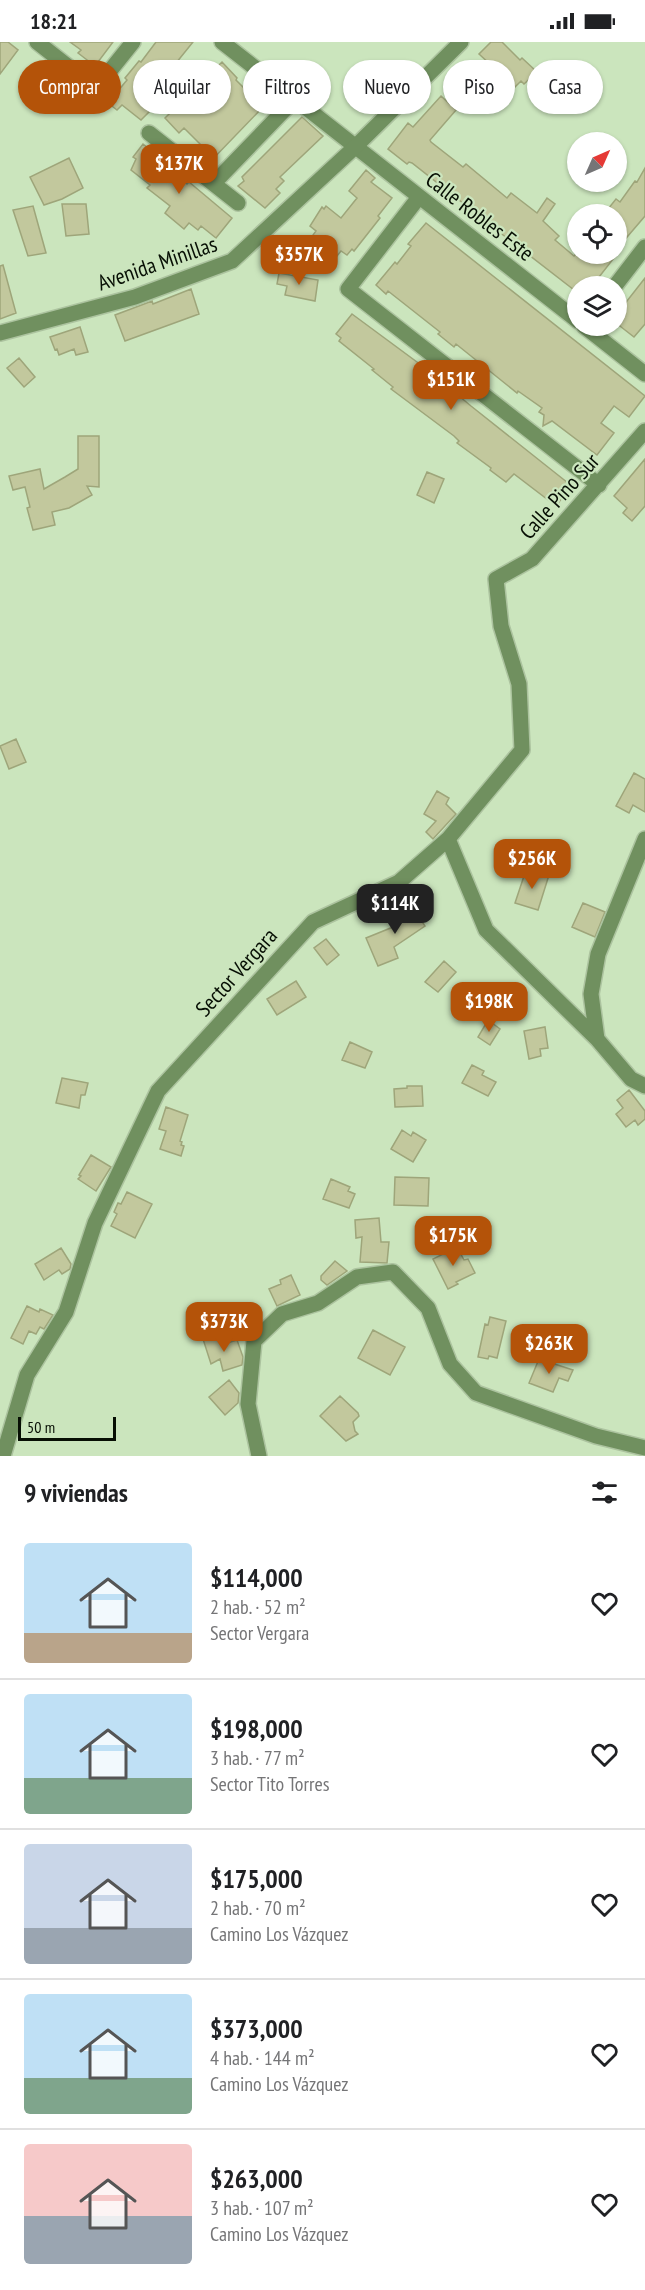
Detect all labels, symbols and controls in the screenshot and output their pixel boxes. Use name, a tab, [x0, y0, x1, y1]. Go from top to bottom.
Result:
text: 18:21	[30, 7, 78, 35]
chip: Comprar	[18, 60, 121, 114]
chip: Alquilar	[133, 60, 231, 114]
chip: Filtros	[243, 60, 331, 114]
chip: Nuevo	[343, 60, 431, 114]
chip: Piso	[443, 60, 515, 114]
chip: Casa	[527, 60, 603, 114]
north arrow	[567, 132, 627, 192]
map controls	[567, 132, 627, 336]
pin: $137K	[137, 144, 221, 195]
text: $137K	[155, 150, 203, 176]
street label: Calle Robles Este	[420, 165, 540, 267]
button: locate	[567, 204, 627, 264]
street label: Avenida Minillas	[94, 229, 220, 297]
pin: $357K	[257, 235, 341, 286]
text: $357K	[275, 241, 323, 267]
button: layers	[567, 276, 627, 336]
pin: $151K	[409, 360, 493, 411]
text: $151K	[427, 366, 475, 392]
street label: Calle Pino Sur	[513, 447, 605, 545]
pin: $256K	[490, 839, 574, 890]
text: $256K	[508, 845, 556, 871]
pin: $114K	[353, 884, 437, 935]
text: $114K	[371, 890, 419, 916]
street label: Sector Vergara	[189, 922, 283, 1022]
pin: $198K	[447, 982, 531, 1033]
text: $198K	[465, 988, 513, 1014]
pin: $175K	[411, 1216, 495, 1267]
text: $175K	[429, 1222, 477, 1248]
pin: $373K	[182, 1302, 266, 1353]
text: $373K	[200, 1308, 248, 1334]
pin: $263K	[507, 1324, 591, 1375]
text: $263K	[525, 1330, 573, 1356]
scale bar	[18, 1414, 116, 1442]
text: 50 m	[27, 1417, 55, 1437]
text: 9 viviendas	[24, 1476, 128, 1509]
icon: filters	[588, 1476, 621, 1509]
text: $114,000	[210, 1561, 303, 1594]
icon: home	[72, 1567, 144, 1639]
icon: heart	[588, 1587, 621, 1620]
text: 2 hab. · 52 m²	[210, 1594, 306, 1620]
text: Sector Vergara	[210, 1620, 309, 1646]
text: $198,000	[210, 1712, 303, 1745]
icon: home	[72, 1718, 144, 1790]
icon: heart	[588, 1738, 621, 1771]
text: 3 hab. · 77 m²	[210, 1745, 305, 1771]
text: Sector Tito Torres	[210, 1771, 329, 1797]
text: $175,000	[210, 1862, 303, 1895]
icon: home	[72, 1868, 144, 1940]
icon: heart	[588, 1888, 621, 1921]
text: 2 hab. · 70 m²	[210, 1895, 306, 1921]
text: Camino Los Vázquez	[210, 1921, 349, 1947]
text: $373,000	[210, 2012, 303, 2045]
icon: home	[72, 2018, 144, 2090]
icon: heart	[588, 2038, 621, 2071]
text: 4 hab. · 144 m²	[210, 2045, 315, 2071]
text: Camino Los Vázquez	[210, 2071, 349, 2097]
text: $263,000	[210, 2162, 303, 2195]
icon: home	[72, 2168, 144, 2240]
icon: heart	[588, 2188, 621, 2221]
text: 3 hab. · 107 m²	[210, 2195, 314, 2221]
text: Camino Los Vázquez	[210, 2221, 349, 2247]

